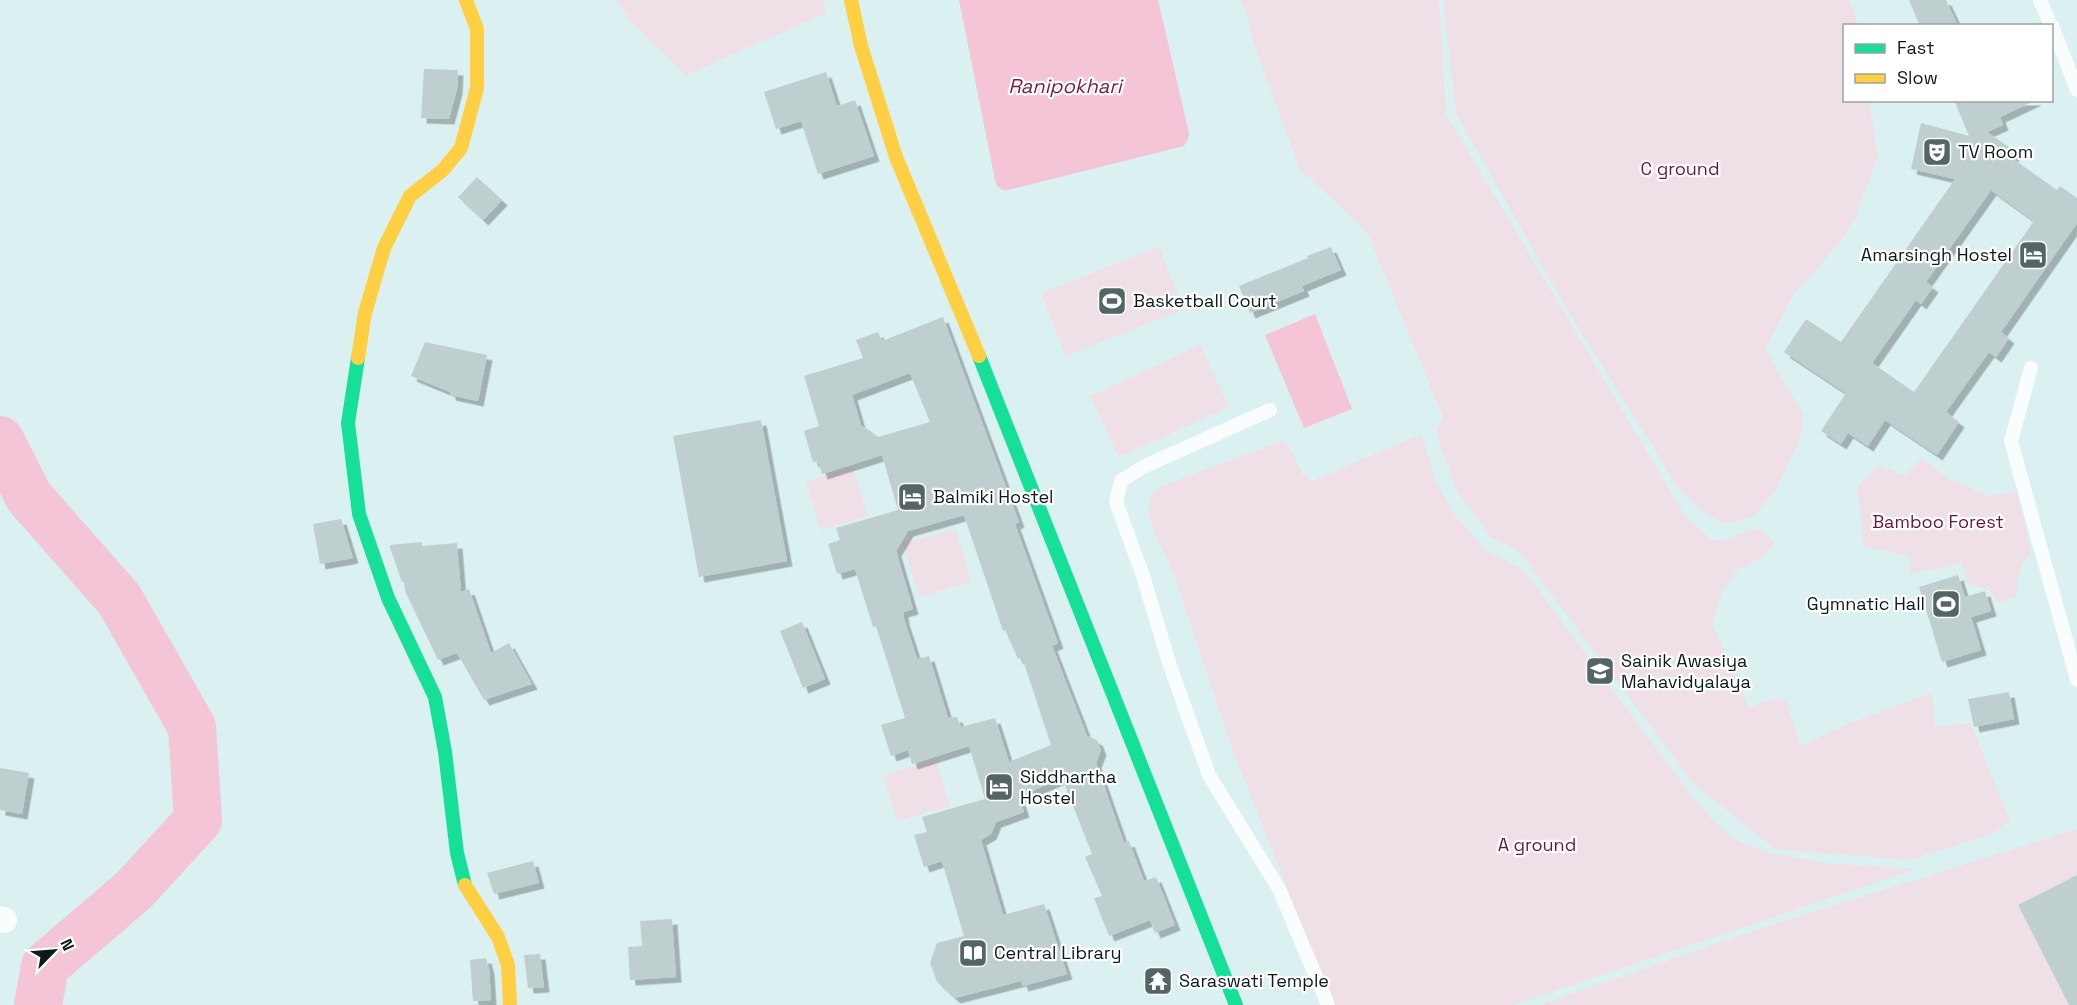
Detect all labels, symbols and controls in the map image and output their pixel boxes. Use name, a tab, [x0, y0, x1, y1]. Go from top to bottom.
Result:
legend	[1843, 24, 2053, 102]
text: Fast	[1897, 36, 1934, 59]
text: Slow	[1897, 66, 1938, 89]
water label: Ranipokhari	[1008, 73, 1124, 99]
theatre icon: TV Room	[1921, 136, 1953, 168]
place label: TV Room	[1958, 140, 2033, 163]
park label: C ground	[1641, 157, 1719, 180]
hotel icon: Amarsingh Hostel	[2017, 239, 2049, 271]
place label: Amarsingh Hostel	[1861, 243, 2012, 266]
sports icon: Basketball Court	[1096, 285, 1128, 317]
place label: Basketball Court	[1133, 289, 1277, 312]
hotel icon: Balmiki Hostel	[896, 481, 928, 513]
place label: Balmiki Hostel	[933, 485, 1054, 508]
park label: Bamboo Forest	[1872, 510, 2004, 533]
sports icon: Gymnatic Hall	[1930, 588, 1962, 620]
place label: Gymnatic Hall	[1807, 592, 1925, 615]
place label: Sainik Awasiya Mahavidyalaya	[1621, 649, 1751, 693]
school or university icon: Sainik Awasiya Mahavidyalaya	[1584, 655, 1616, 687]
place label: Siddhartha Hostel	[1020, 765, 1116, 809]
hotel icon: Siddhartha Hostel	[983, 771, 1015, 803]
park label: A ground	[1498, 833, 1576, 856]
north arrow	[24, 921, 84, 981]
text: N	[55, 936, 79, 954]
library icon: Central Library	[957, 937, 989, 969]
place label: Central Library	[994, 941, 1122, 964]
temple icon: Saraswati Temple	[1142, 965, 1174, 997]
place label: Saraswati Temple	[1179, 969, 1329, 992]

